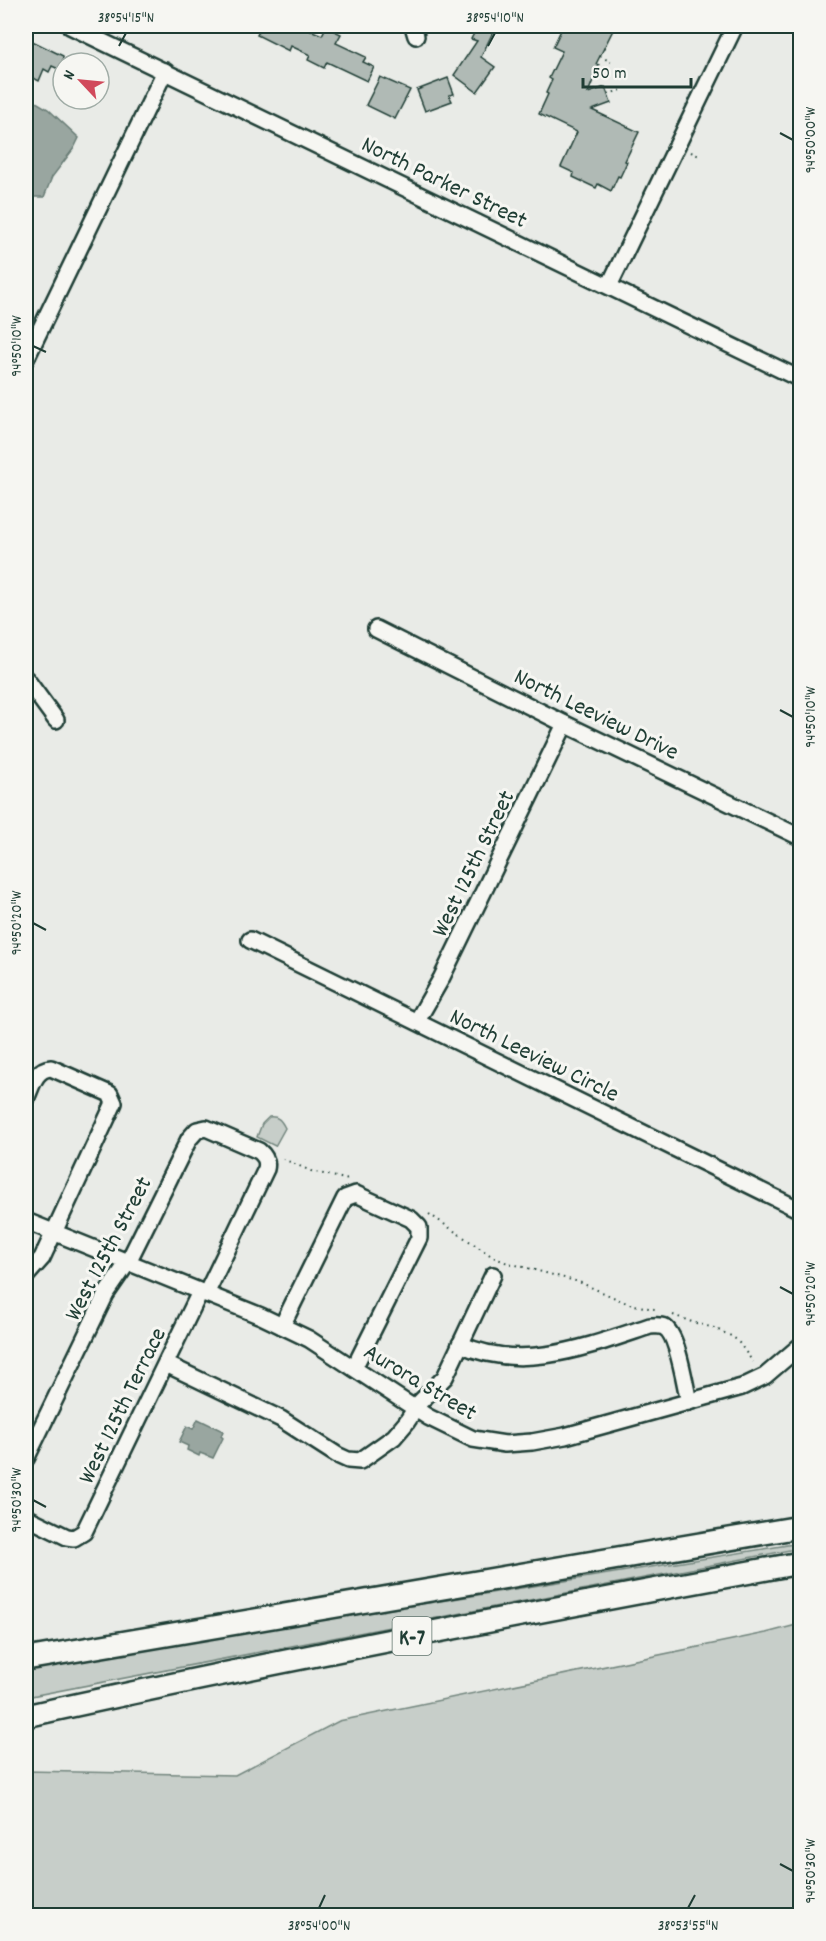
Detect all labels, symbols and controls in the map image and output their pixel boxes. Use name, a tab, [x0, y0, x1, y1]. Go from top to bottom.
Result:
text: 38°54'15"N	[98, 8, 154, 30]
text: 38°54'10"N	[466, 8, 524, 30]
north arrow	[51, 51, 111, 111]
scale bar	[583, 51, 691, 89]
text: 50 m	[592, 62, 627, 87]
text: N	[58, 67, 82, 84]
text: 94°50'00"W	[801, 106, 823, 173]
street label: North Parker Street	[355, 129, 533, 239]
text: 94°50'10"W	[7, 315, 29, 377]
street label: North Leeview Drive	[507, 661, 684, 770]
text: 94°50'10"W	[801, 686, 823, 748]
street label: West 125th Street	[424, 785, 525, 943]
text: 94°50'20"W	[7, 890, 29, 955]
street label: North Leeview Circle	[443, 1001, 624, 1112]
street label: West 125th Street	[57, 1171, 162, 1328]
text: 94°50'20"W	[801, 1261, 823, 1326]
street label: West 125th Terrace	[71, 1322, 176, 1490]
street label: Aurora Street	[356, 1336, 483, 1431]
text: 94°50'30"W	[7, 1467, 29, 1532]
road number: K-7	[392, 1617, 432, 1655]
text: 94°50'30"W	[801, 1838, 823, 1903]
text: 38°54'00"N	[288, 1916, 350, 1938]
text: 38°53'55"N	[658, 1916, 718, 1938]

